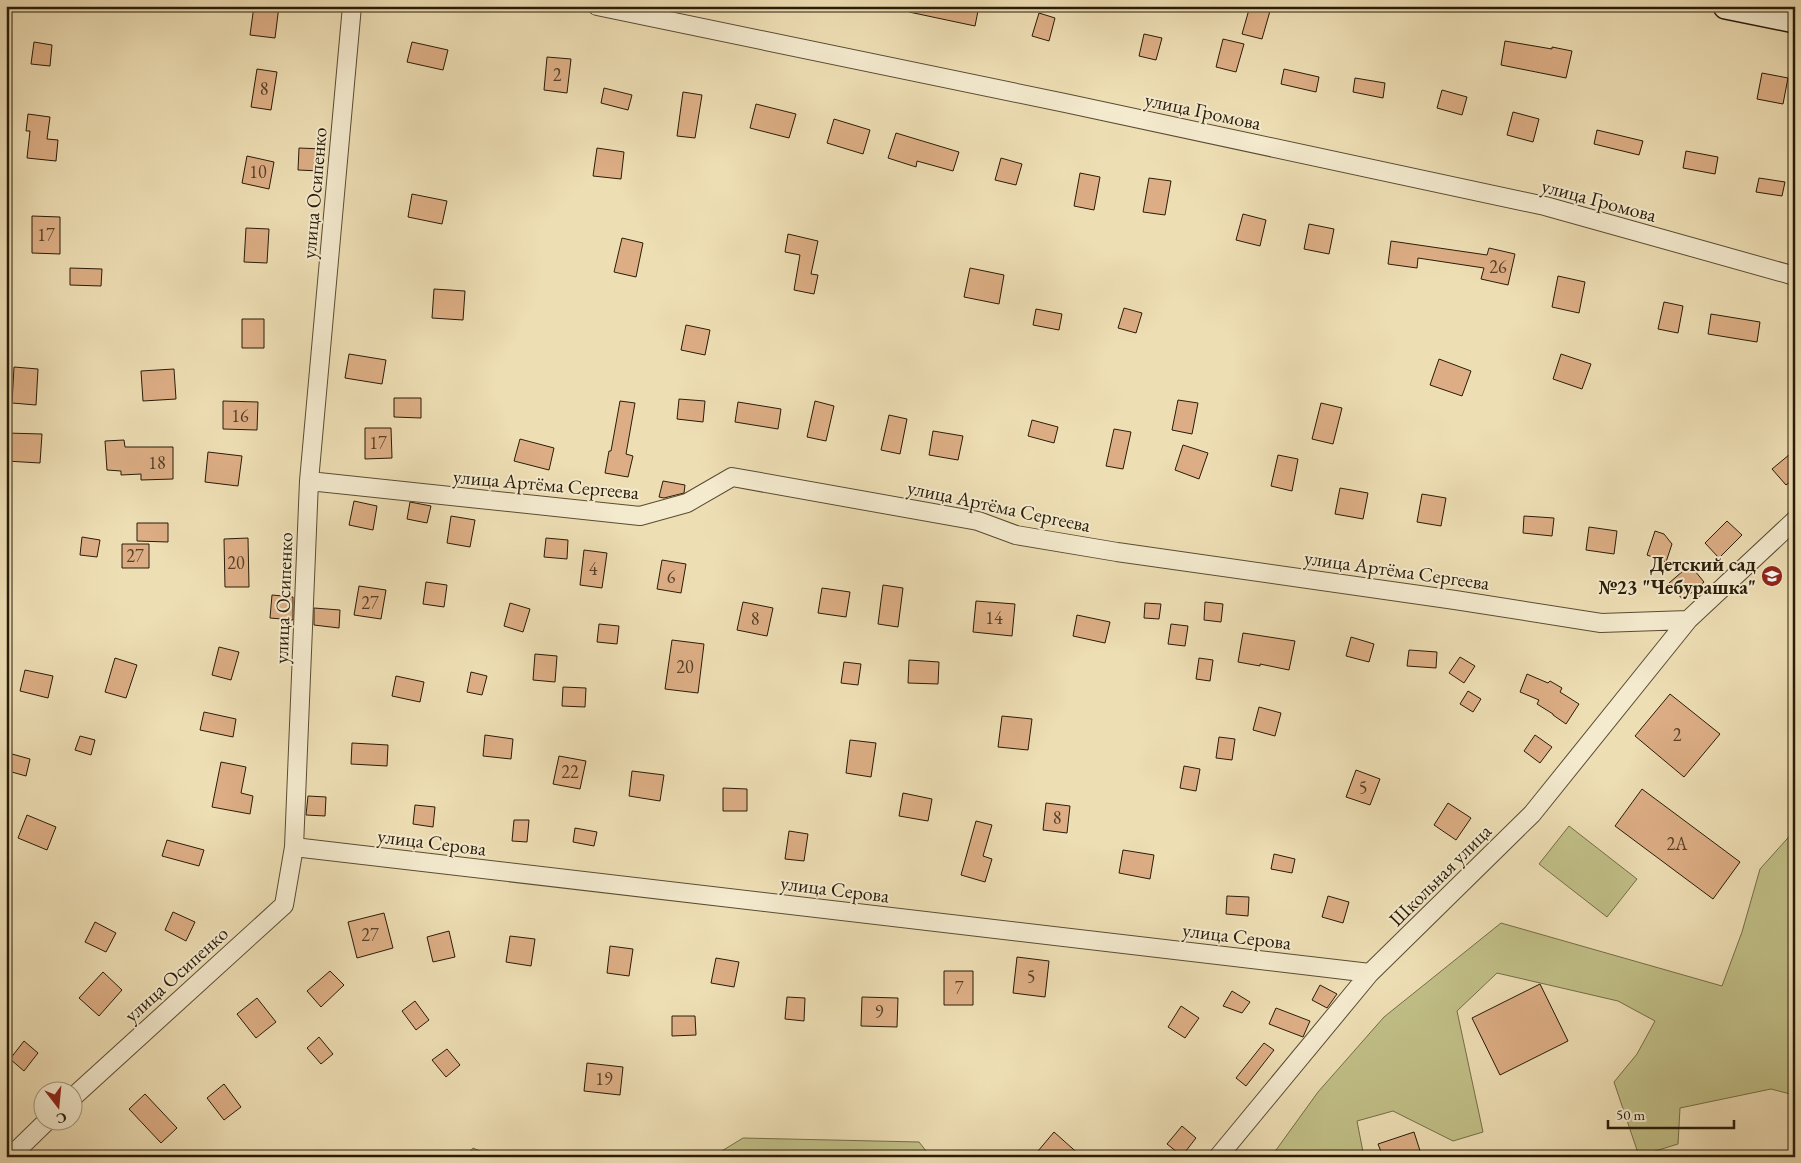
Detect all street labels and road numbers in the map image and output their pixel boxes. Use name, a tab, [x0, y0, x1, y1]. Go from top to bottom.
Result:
street label: улица Громова	[1143, 86, 1263, 136]
street label: улица Осипенко	[295, 126, 333, 260]
street label: улица Громова	[1539, 172, 1659, 228]
street label: улица Артёма Сергеева	[452, 463, 640, 505]
street label: улица Артёма Сергеева	[905, 474, 1093, 538]
street label: улица Осипенко	[268, 532, 298, 664]
street label: улица Артёма Сергеева	[1303, 544, 1491, 596]
street label: Школьная улица	[1383, 818, 1497, 932]
street label: улица Серова	[376, 822, 488, 862]
street label: улица Серова	[779, 869, 891, 909]
street label: улица Серова	[1181, 916, 1293, 956]
street label: улица Осипенко	[118, 920, 234, 1028]

